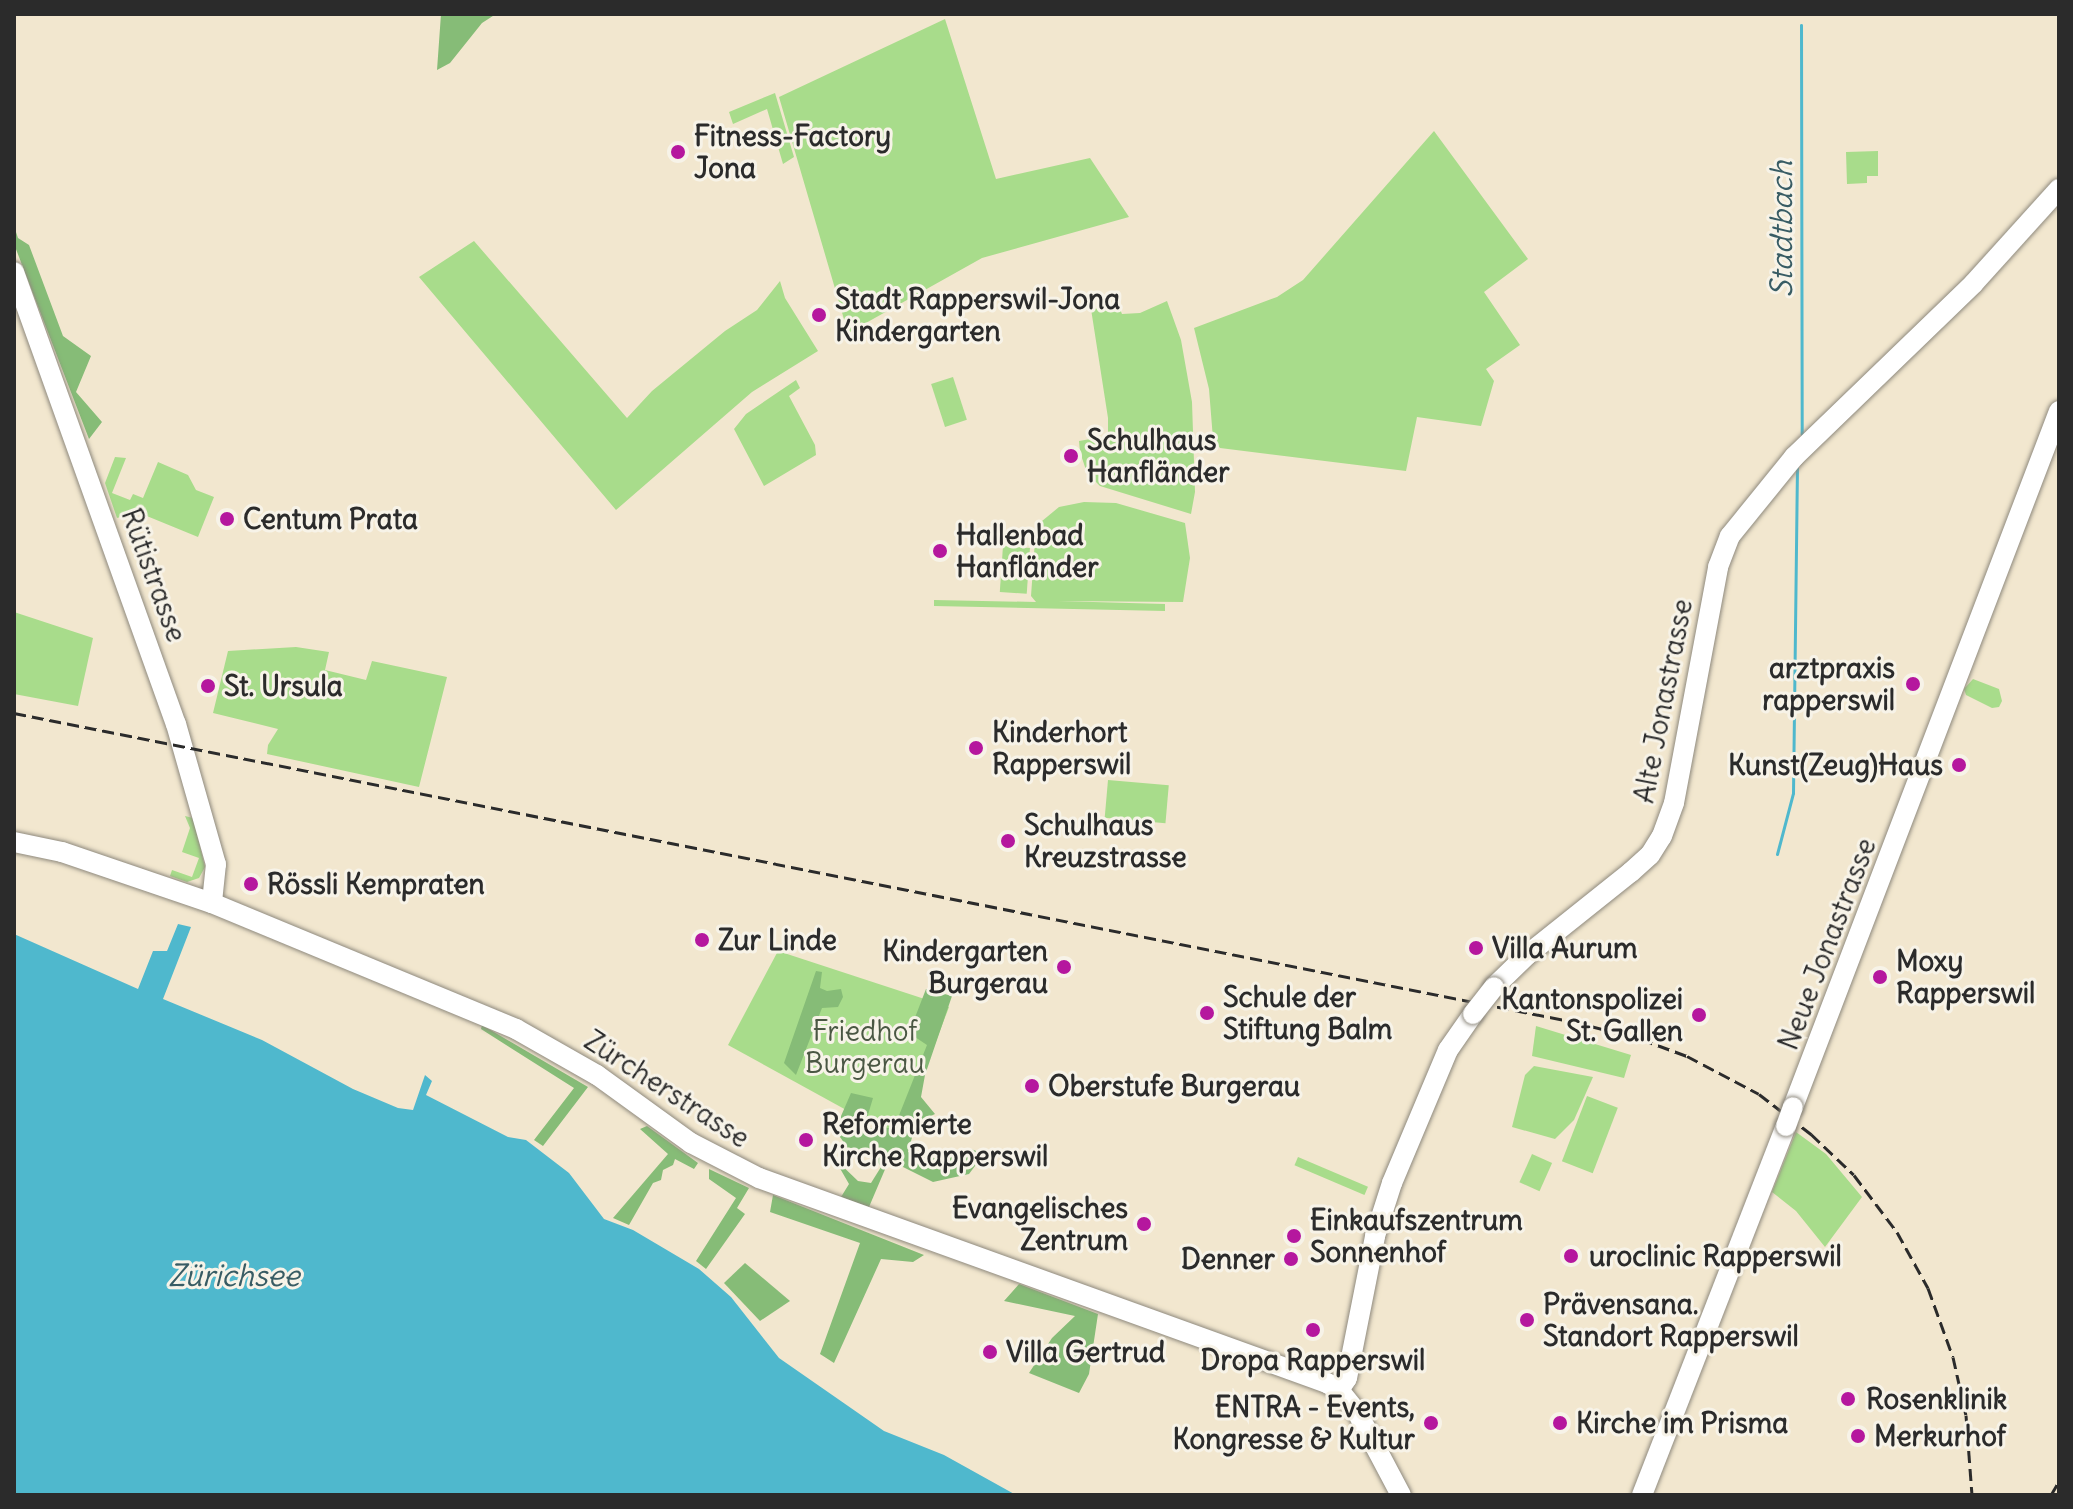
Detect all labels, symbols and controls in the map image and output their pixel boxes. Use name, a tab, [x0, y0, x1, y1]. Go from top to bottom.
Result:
place label: Fitness-Factory Jona	[694, 119, 891, 185]
marker: Fitness-Factory Jona	[669, 143, 687, 161]
water label: Stadtbach	[1763, 160, 1799, 298]
place label: Stadt Rapperswil-Jona Kindergarten	[835, 282, 1120, 348]
marker: Stadt Rapperswil-Jona Kindergarten	[810, 306, 828, 324]
place label: Schulhaus Hanfländer	[1087, 423, 1230, 489]
marker: Schulhaus Hanfländer	[1062, 447, 1080, 465]
place label: Centum Prata	[243, 502, 418, 536]
street label: Rütistrasse	[114, 504, 194, 646]
marker: Centum Prata	[218, 510, 236, 528]
place label: Hallenbad Hanfländer	[956, 518, 1099, 584]
marker: Hallenbad Hanfländer	[931, 542, 949, 560]
street label: Alte Jonastrasse	[1627, 596, 1699, 806]
place label: arztpraxis rapperswil	[1762, 651, 1895, 717]
place label: St. Ursula	[224, 669, 343, 703]
marker: arztpraxis rapperswil	[1902, 673, 1924, 695]
marker: St. Ursula	[199, 677, 217, 695]
place label: Kinderhort Rapperswil	[992, 715, 1131, 781]
marker: Kinderhort Rapperswil	[967, 739, 985, 757]
place label: Kunst(Zeug)Haus	[1728, 748, 1943, 782]
marker: Kunst(Zeug)Haus	[1950, 756, 1968, 774]
place label: Schulhaus Kreuzstrasse	[1024, 808, 1187, 874]
marker: Schulhaus Kreuzstrasse	[999, 832, 1017, 850]
street label: Neue Jonastrasse	[1771, 833, 1883, 1055]
place label: Rössli Kempraten	[267, 867, 485, 901]
marker: Rössli Kempraten	[242, 875, 260, 893]
place label: Zur Linde	[718, 923, 837, 957]
marker: Zur Linde	[693, 931, 711, 949]
place label: Villa Aurum	[1492, 931, 1638, 965]
place label: Kindergarten Burgerau	[882, 934, 1048, 1000]
marker: Villa Aurum	[1467, 939, 1485, 957]
place label: Moxy Rapperswil	[1896, 944, 2035, 1010]
marker: Kindergarten Burgerau	[1055, 958, 1073, 976]
marker: Moxy Rapperswil	[1871, 968, 1889, 986]
place label: Schule der Stiftung Balm	[1223, 980, 1392, 1046]
place label: Kantonspolizei St. Gallen	[1501, 982, 1683, 1048]
marker: Schule der Stiftung Balm	[1198, 1004, 1216, 1022]
marker: Kantonspolizei St. Gallen	[1690, 1006, 1708, 1024]
park label: Friedhof Burgerau	[805, 1014, 925, 1080]
street label: Zürcherstrasse	[578, 1023, 756, 1155]
place label: Oberstufe Burgerau	[1048, 1069, 1300, 1103]
marker: Oberstufe Burgerau	[1023, 1077, 1041, 1095]
place label: Reformierte Kirche Rapperswil	[822, 1107, 1048, 1173]
marker: Reformierte Kirche Rapperswil	[797, 1131, 815, 1149]
place label: Evangelisches Zentrum	[952, 1191, 1128, 1257]
place label: Einkaufszentrum Sonnenhof	[1310, 1203, 1523, 1269]
marker: Evangelisches Zentrum	[1135, 1215, 1153, 1233]
marker: Einkaufszentrum Sonnenhof	[1285, 1227, 1303, 1245]
place label: uroclinic Rapperswil	[1589, 1239, 1842, 1273]
place label: Denner	[1181, 1242, 1275, 1276]
marker: uroclinic Rapperswil	[1560, 1245, 1582, 1267]
marker: Denner	[1282, 1250, 1300, 1268]
water label: Zürichsee	[168, 1257, 300, 1293]
place label: Prävensana. Standort Rapperswil	[1543, 1287, 1799, 1353]
marker: Prävensana. Standort Rapperswil	[1518, 1311, 1536, 1329]
marker: Dropa Rapperswil	[1304, 1321, 1322, 1339]
place label: Villa Gertrud	[1006, 1335, 1165, 1369]
marker: Villa Gertrud	[981, 1343, 999, 1361]
place label: Dropa Rapperswil	[1201, 1343, 1425, 1377]
place label: Rosenklinik	[1866, 1382, 2007, 1416]
marker: Rosenklinik	[1837, 1388, 1859, 1410]
place label: ENTRA - Events, Kongresse & Kultur	[1173, 1390, 1415, 1456]
place label: Kirche im Prisma	[1576, 1406, 1788, 1440]
marker: ENTRA - Events, Kongresse & Kultur	[1422, 1414, 1440, 1432]
marker: Kirche im Prisma	[1551, 1414, 1569, 1432]
place label: Merkurhof	[1874, 1419, 2006, 1453]
marker: Merkurhof	[1849, 1427, 1867, 1445]

